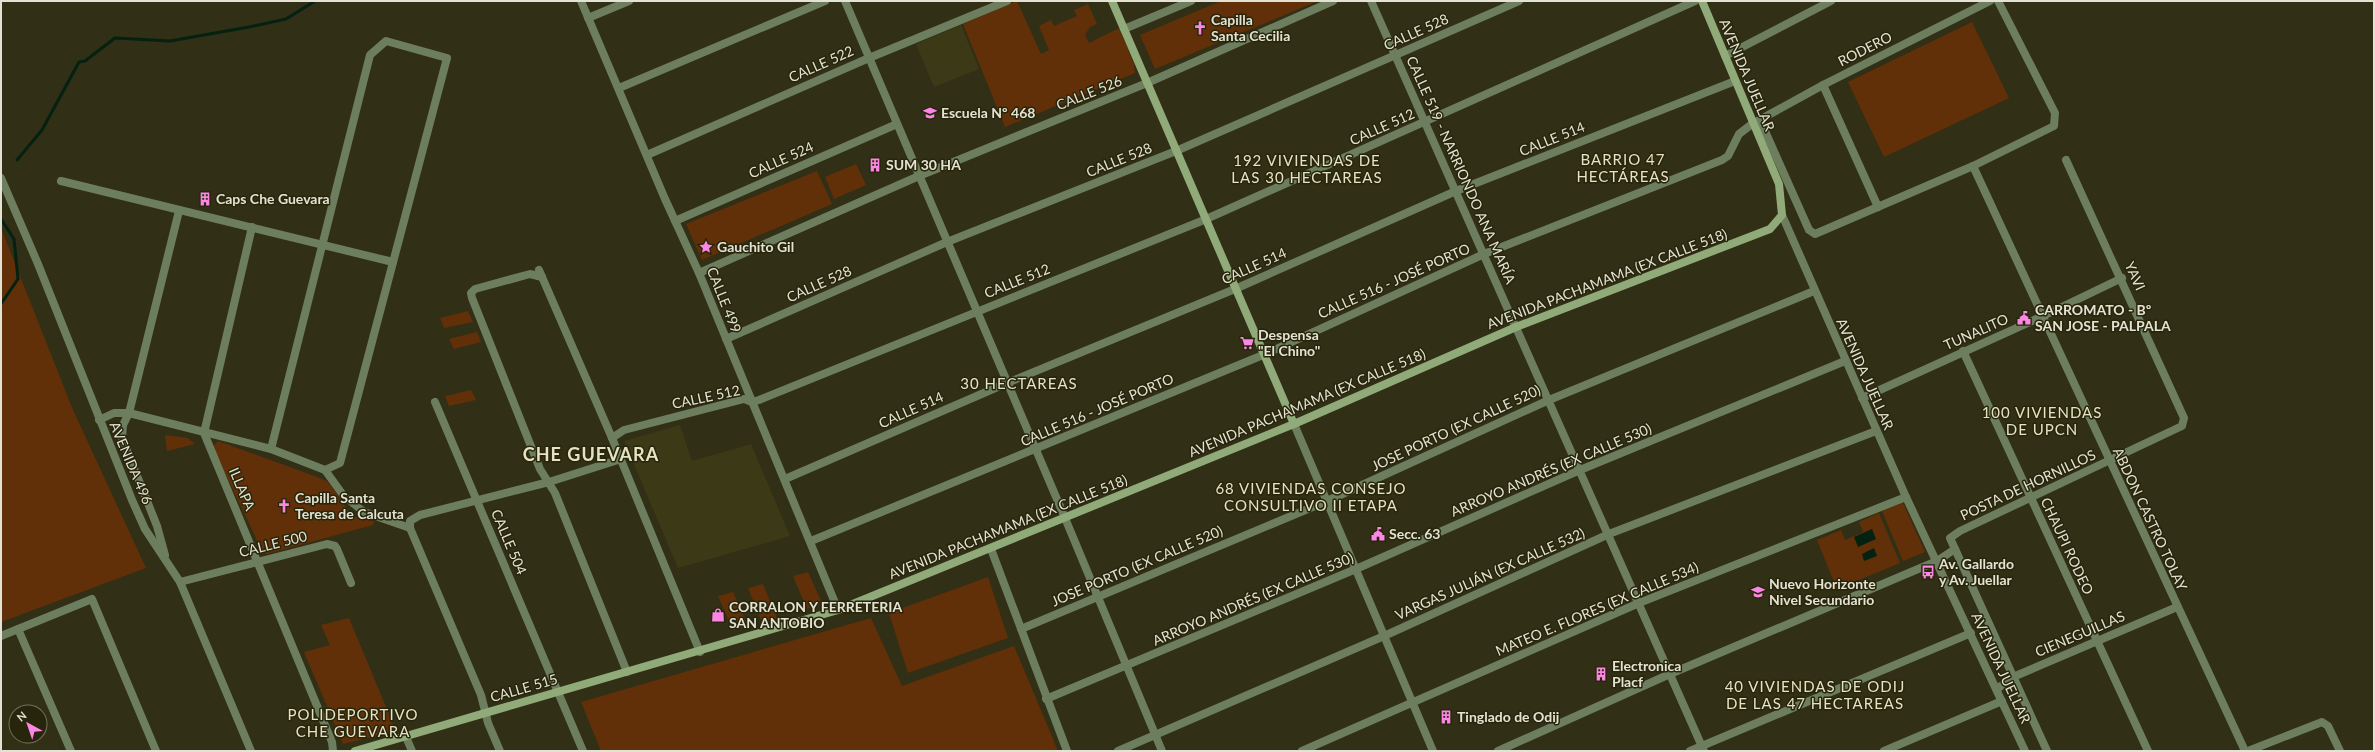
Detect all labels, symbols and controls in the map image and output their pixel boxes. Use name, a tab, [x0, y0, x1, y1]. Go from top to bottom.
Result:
street label: CALLE 528	[1381, 10, 1451, 53]
place label: Capilla Santa Cecilia	[1211, 11, 1290, 44]
street label: AVENIDA JUELLAR	[1716, 16, 1779, 134]
church icon: Capilla Santa Cecilia	[1192, 20, 1208, 36]
street label: RODERO	[1835, 28, 1895, 69]
street label: CALLE 522	[786, 42, 856, 85]
street label: CALLE 519 - NARRIONDO ANA MARÍA	[1403, 53, 1520, 287]
street label: CALLE 526	[1054, 72, 1124, 113]
place label: Escuela Nº 468	[941, 104, 1035, 121]
school or university icon: Escuela Nº 468	[922, 105, 938, 121]
street label: CALLE 512	[1347, 105, 1417, 148]
street label: CALLE 514	[1517, 118, 1587, 159]
street label: CALLE 524	[746, 138, 816, 181]
street label: CALLE 528	[1084, 139, 1154, 180]
district label: BARRIO 47 HECTÁREAS	[1576, 150, 1670, 185]
district label: 192 VIVIENDAS DE LAS 30 HECTAREAS	[1231, 151, 1383, 186]
place label: SUM 30 HA	[886, 156, 961, 173]
building icon: SUM 30 HA	[867, 157, 883, 173]
place label: Caps Che Guevara	[216, 190, 330, 207]
building icon: Caps Che Guevara	[197, 191, 213, 207]
street label: AVENIDA PACHAMAMA (EX CALLE 518)	[1484, 225, 1730, 332]
place label: Gauchito Gil	[717, 238, 794, 255]
place icon: Gauchito Gil	[698, 239, 714, 255]
street label: CALLE 516 - JOSÉ PORTO	[1315, 239, 1472, 322]
street label: CALLE 514	[1219, 244, 1289, 287]
street label: YAVI	[2122, 259, 2149, 293]
street label: CALLE 512	[982, 260, 1052, 301]
street label: CALLE 528	[784, 262, 854, 305]
street label: CALLE 499	[704, 265, 745, 335]
place label: CARROMATO - Bº SAN JOSE - PALPALA	[2035, 301, 2171, 334]
street label: TUNALITO	[1941, 310, 2011, 353]
public building icon: CARROMATO - Bº SAN JOSE - PALPALA	[2016, 310, 2032, 326]
street label: AVENIDA JUELLAR	[1833, 315, 1898, 432]
place label: Despensa "El Chino"	[1258, 326, 1320, 359]
supermarket icon: Despensa "El Chino"	[1239, 335, 1255, 351]
street label: AVENIDA PACHAMAMA (EX CALLE 518)	[1186, 345, 1428, 460]
street label: CALLE 516 - JOSÉ PORTO	[1018, 370, 1176, 450]
district label: 30 HECTAREAS	[960, 374, 1078, 392]
street label: CALLE 512	[670, 381, 742, 412]
street label: JOSE PORTO (EX CALLE 520)	[1369, 381, 1543, 474]
street label: CALLE 514	[876, 388, 946, 431]
district label: 100 VIVIENDAS DE UPCN	[1982, 403, 2102, 438]
street label: AVENIDA 496	[106, 419, 157, 507]
street label: ARROYO ANDRÉS (EX CALLE 530)	[1448, 419, 1654, 520]
district label: CHE GUEVARA	[523, 443, 659, 465]
street label: ABDON CASTRO TOLAY	[2110, 445, 2191, 593]
street label: POSTA DE HORNILLOS	[1957, 446, 2098, 523]
street label: ILLAPA	[226, 465, 259, 513]
street label: AVENIDA PACHAMAMA (EX CALLE 518)	[886, 471, 1130, 582]
district label: 68 VIVIENDAS CONSEJO CONSULTIVO II ETAPA	[1215, 479, 1407, 514]
place label: Capilla Santa Teresa de Calcuta	[295, 489, 404, 522]
street label: CHAUPI RODEO	[2038, 495, 2097, 597]
church icon: Capilla Santa Teresa de Calcuta	[276, 498, 292, 514]
street label: CALLE 504	[488, 507, 531, 577]
street label: JOSE PORTO (EX CALLE 520)	[1049, 522, 1225, 609]
street label: VARGAS JULIÁN (EX CALLE 532)	[1392, 524, 1587, 623]
place label: Secc. 63	[1389, 525, 1440, 542]
public building icon: Secc. 63	[1370, 526, 1386, 542]
street label: CALLE 500	[237, 527, 309, 560]
street label: ARROYO ANDRÉS (EX CALLE 530)	[1150, 548, 1356, 649]
place label: Av. Gallardo y Av. Juellar	[1938, 555, 2014, 588]
street label: MATEO E. FLORES (EX CALLE 534)	[1493, 558, 1701, 659]
bus stop icon: Av. Gallardo y Av. Juellar	[1920, 564, 1936, 580]
place label: Nuevo Horizonte Nivel Secundario	[1769, 575, 1876, 608]
school or university icon: Nuevo Horizonte Nivel Secundario	[1750, 584, 1766, 600]
place label: CORRALON Y FERRETERIA SAN ANTOBIO	[729, 598, 902, 631]
shop icon: CORRALON Y FERRETERIA SAN ANTOBIO	[710, 607, 726, 623]
street label: CIENEGUILLAS	[2032, 607, 2127, 660]
street label: AVENIDA JUELLAR	[1968, 610, 2035, 726]
place label: Electronica Placf	[1612, 657, 1681, 690]
building icon: Electronica Placf	[1593, 666, 1609, 682]
street label: CALLE 515	[488, 670, 559, 705]
district label: 40 VIVIENDAS DE ODIJ DE LAS 47 HECTAREAS	[1725, 677, 1905, 712]
north arrow	[8, 704, 48, 744]
district label: POLIDEPORTIVO CHE GUEVARA	[288, 705, 418, 740]
text: N	[14, 708, 29, 724]
place label: Tinglado de Odij	[1457, 708, 1559, 725]
building icon: Tinglado de Odij	[1438, 709, 1454, 725]

